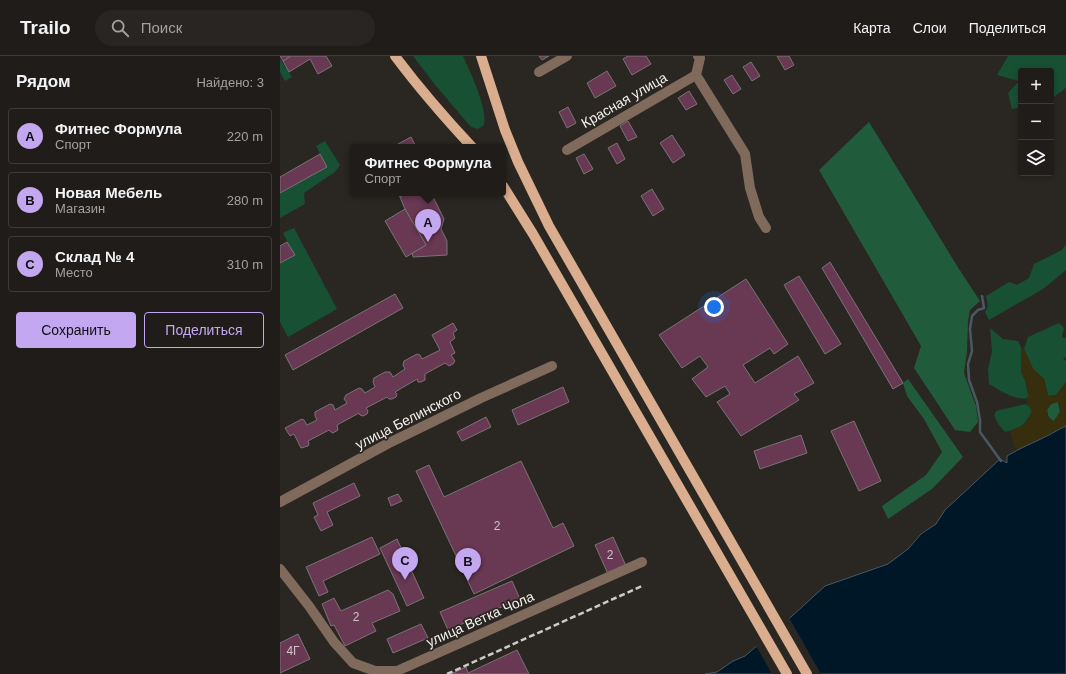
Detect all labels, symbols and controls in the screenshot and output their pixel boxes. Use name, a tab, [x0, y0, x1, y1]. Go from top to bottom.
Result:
search box	[95, 10, 375, 46]
text: Trailo	[20, 17, 71, 38]
icon: search	[109, 17, 131, 39]
text: Поиск	[141, 19, 182, 36]
text: Карта	[853, 20, 891, 36]
text: Слои	[913, 20, 947, 36]
text: Поделиться	[969, 20, 1046, 36]
map controls	[1018, 68, 1054, 176]
button: +	[1018, 68, 1054, 104]
street label: Красная улица	[578, 69, 670, 131]
text: Рядом	[16, 72, 71, 91]
text: Найдено: 3	[196, 75, 264, 90]
button: −	[1018, 104, 1054, 140]
text: Фитнес Формула	[55, 120, 182, 137]
text: A	[25, 129, 35, 144]
text: 220 m	[227, 129, 263, 144]
text: Спорт	[55, 137, 92, 152]
button: layers	[1018, 140, 1054, 176]
popup	[350, 144, 506, 196]
text: Фитнес Формула	[365, 154, 491, 171]
text: Спорт	[365, 171, 401, 186]
text: Новая Мебель	[55, 184, 162, 201]
text: B	[25, 193, 35, 208]
text: 280 m	[227, 193, 263, 208]
text: Магазин	[55, 201, 105, 216]
pin: A	[415, 209, 441, 242]
text: Склад № 4	[55, 248, 134, 265]
text: C	[25, 257, 35, 272]
text: 310 m	[227, 257, 263, 272]
text: Место	[55, 265, 93, 280]
your location	[704, 297, 724, 317]
button: Сохранить	[16, 312, 136, 348]
button: Поделиться	[144, 312, 264, 348]
street label: улица Белинского	[353, 385, 464, 453]
house number: 2	[494, 519, 501, 533]
pin: C	[392, 547, 418, 580]
pin: B	[455, 548, 481, 581]
house number: 2	[607, 548, 614, 562]
street label: улица Ветка Чола	[424, 588, 537, 650]
house number: 2	[353, 610, 360, 624]
house number: 4Г	[286, 644, 300, 658]

